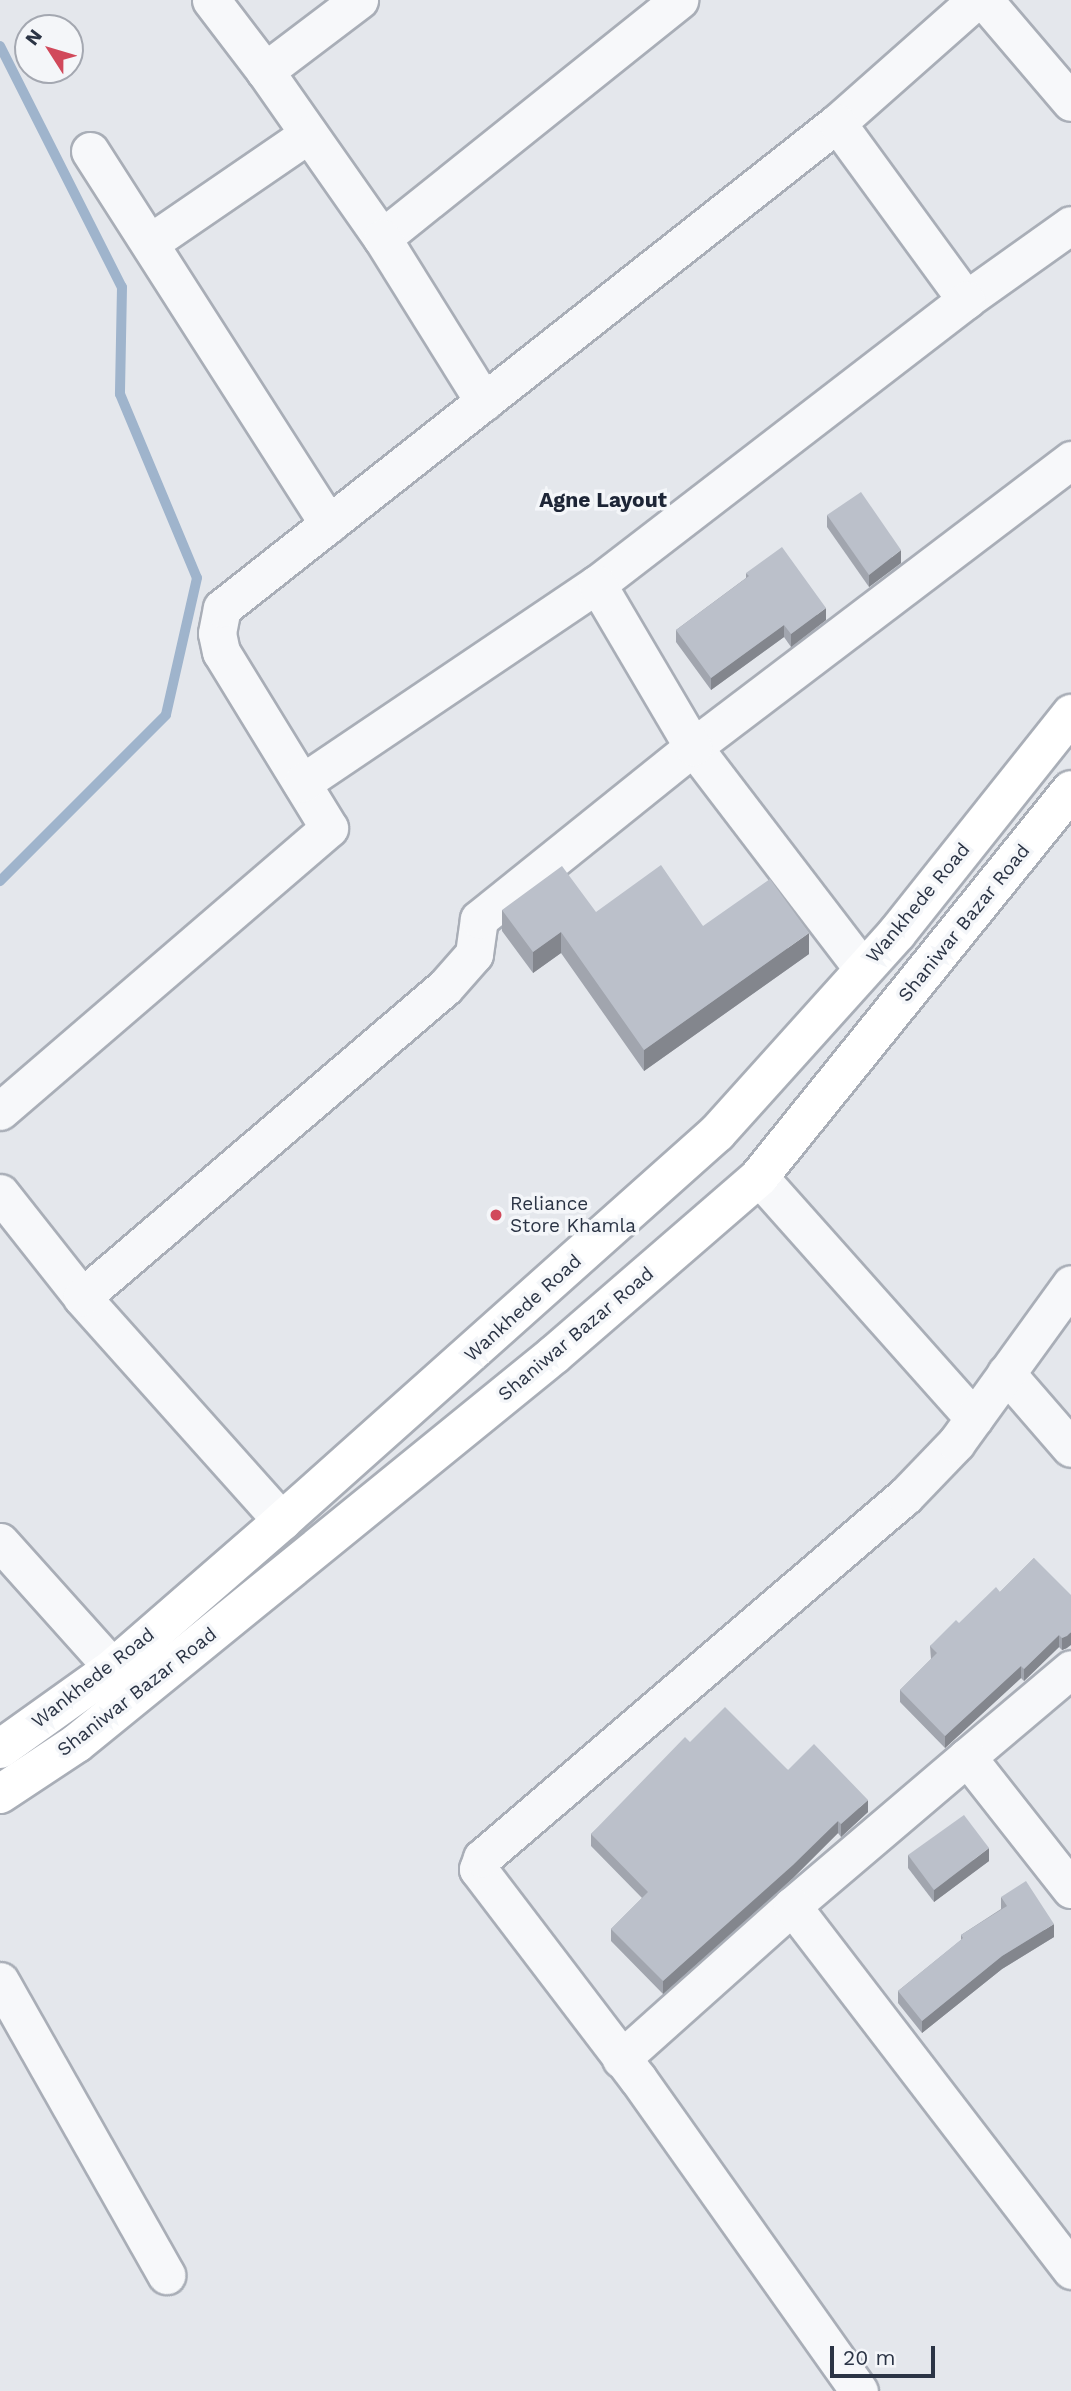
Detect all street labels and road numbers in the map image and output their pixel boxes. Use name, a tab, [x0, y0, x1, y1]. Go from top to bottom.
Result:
street label: Wankhede Road	[861, 839, 975, 967]
street label: Shaniwar Bazar Road	[893, 839, 1035, 1007]
street label: Wankhede Road	[460, 1250, 586, 1366]
street label: Shaniwar Bazar Road	[493, 1262, 659, 1406]
street label: Shaniwar Bazar Road	[52, 1622, 222, 1762]
street label: Wankhede Road	[27, 1623, 159, 1733]

